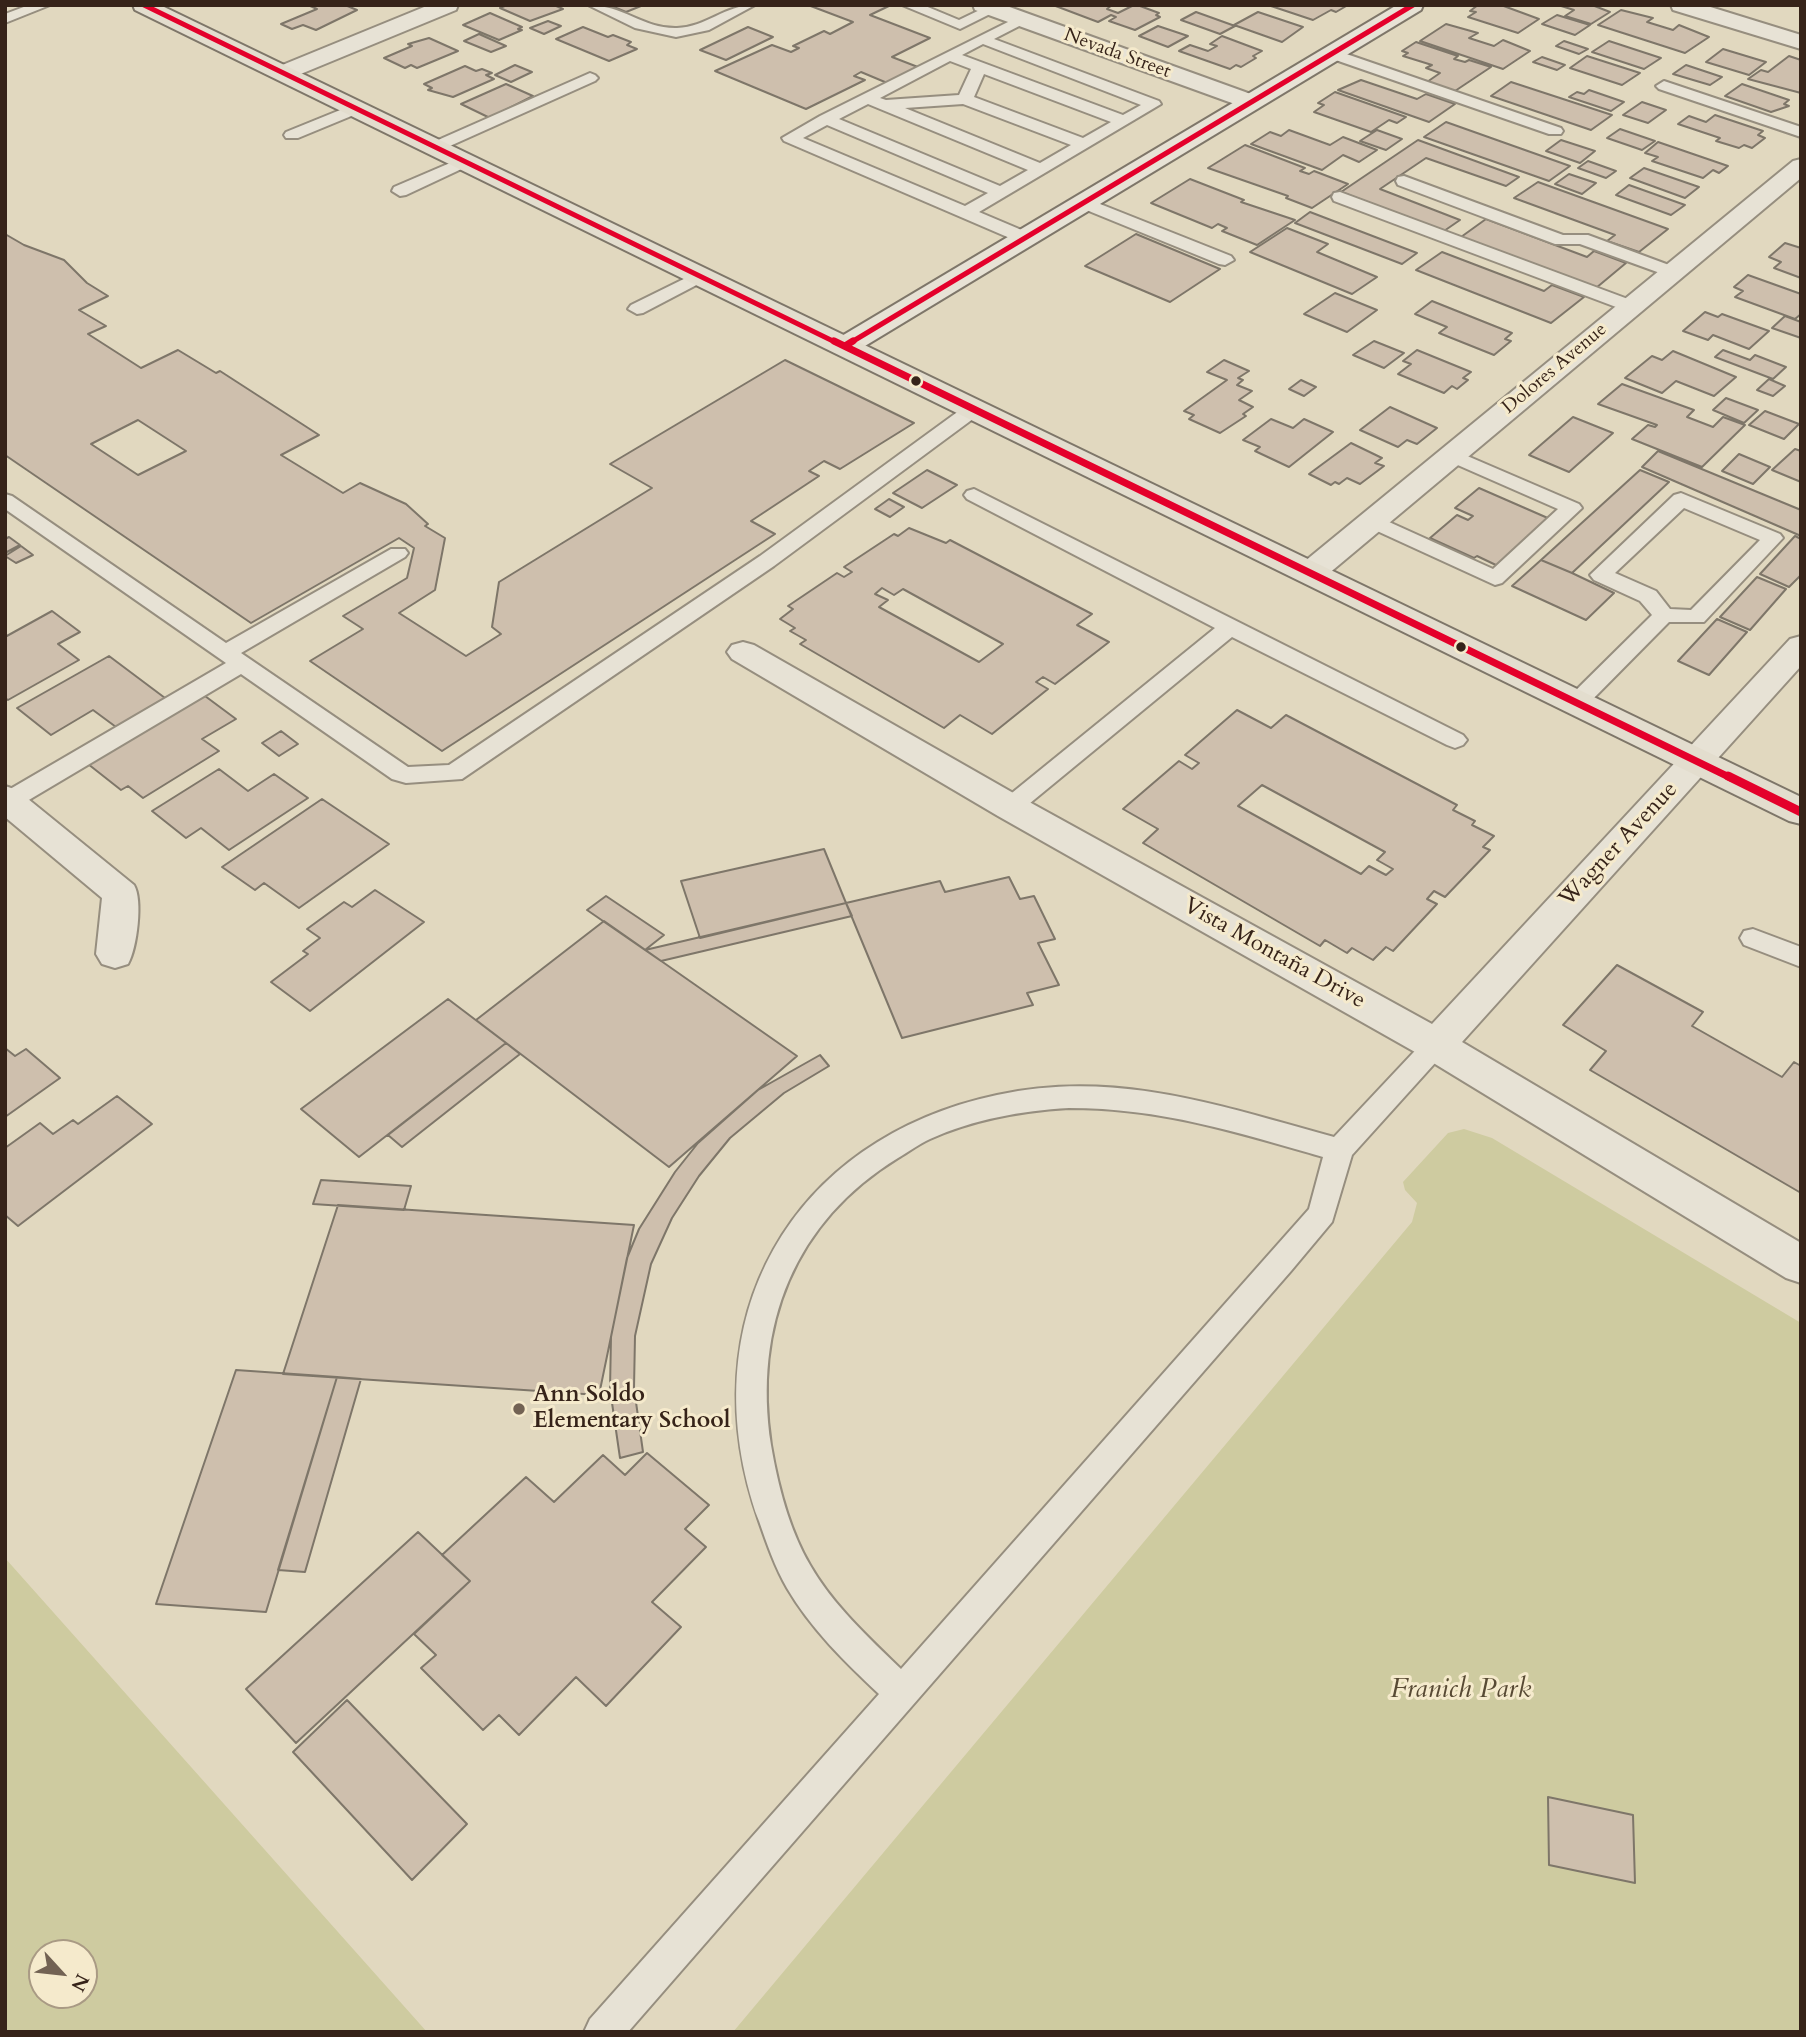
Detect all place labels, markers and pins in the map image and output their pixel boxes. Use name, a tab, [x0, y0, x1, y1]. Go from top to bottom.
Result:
unlabelled marker	[909, 374, 923, 388]
unlabelled marker	[1454, 640, 1468, 654]
place label: Ann Soldo Elementary School	[533, 1382, 730, 1436]
marker: Ann Soldo Elementary School	[511, 1401, 527, 1417]

